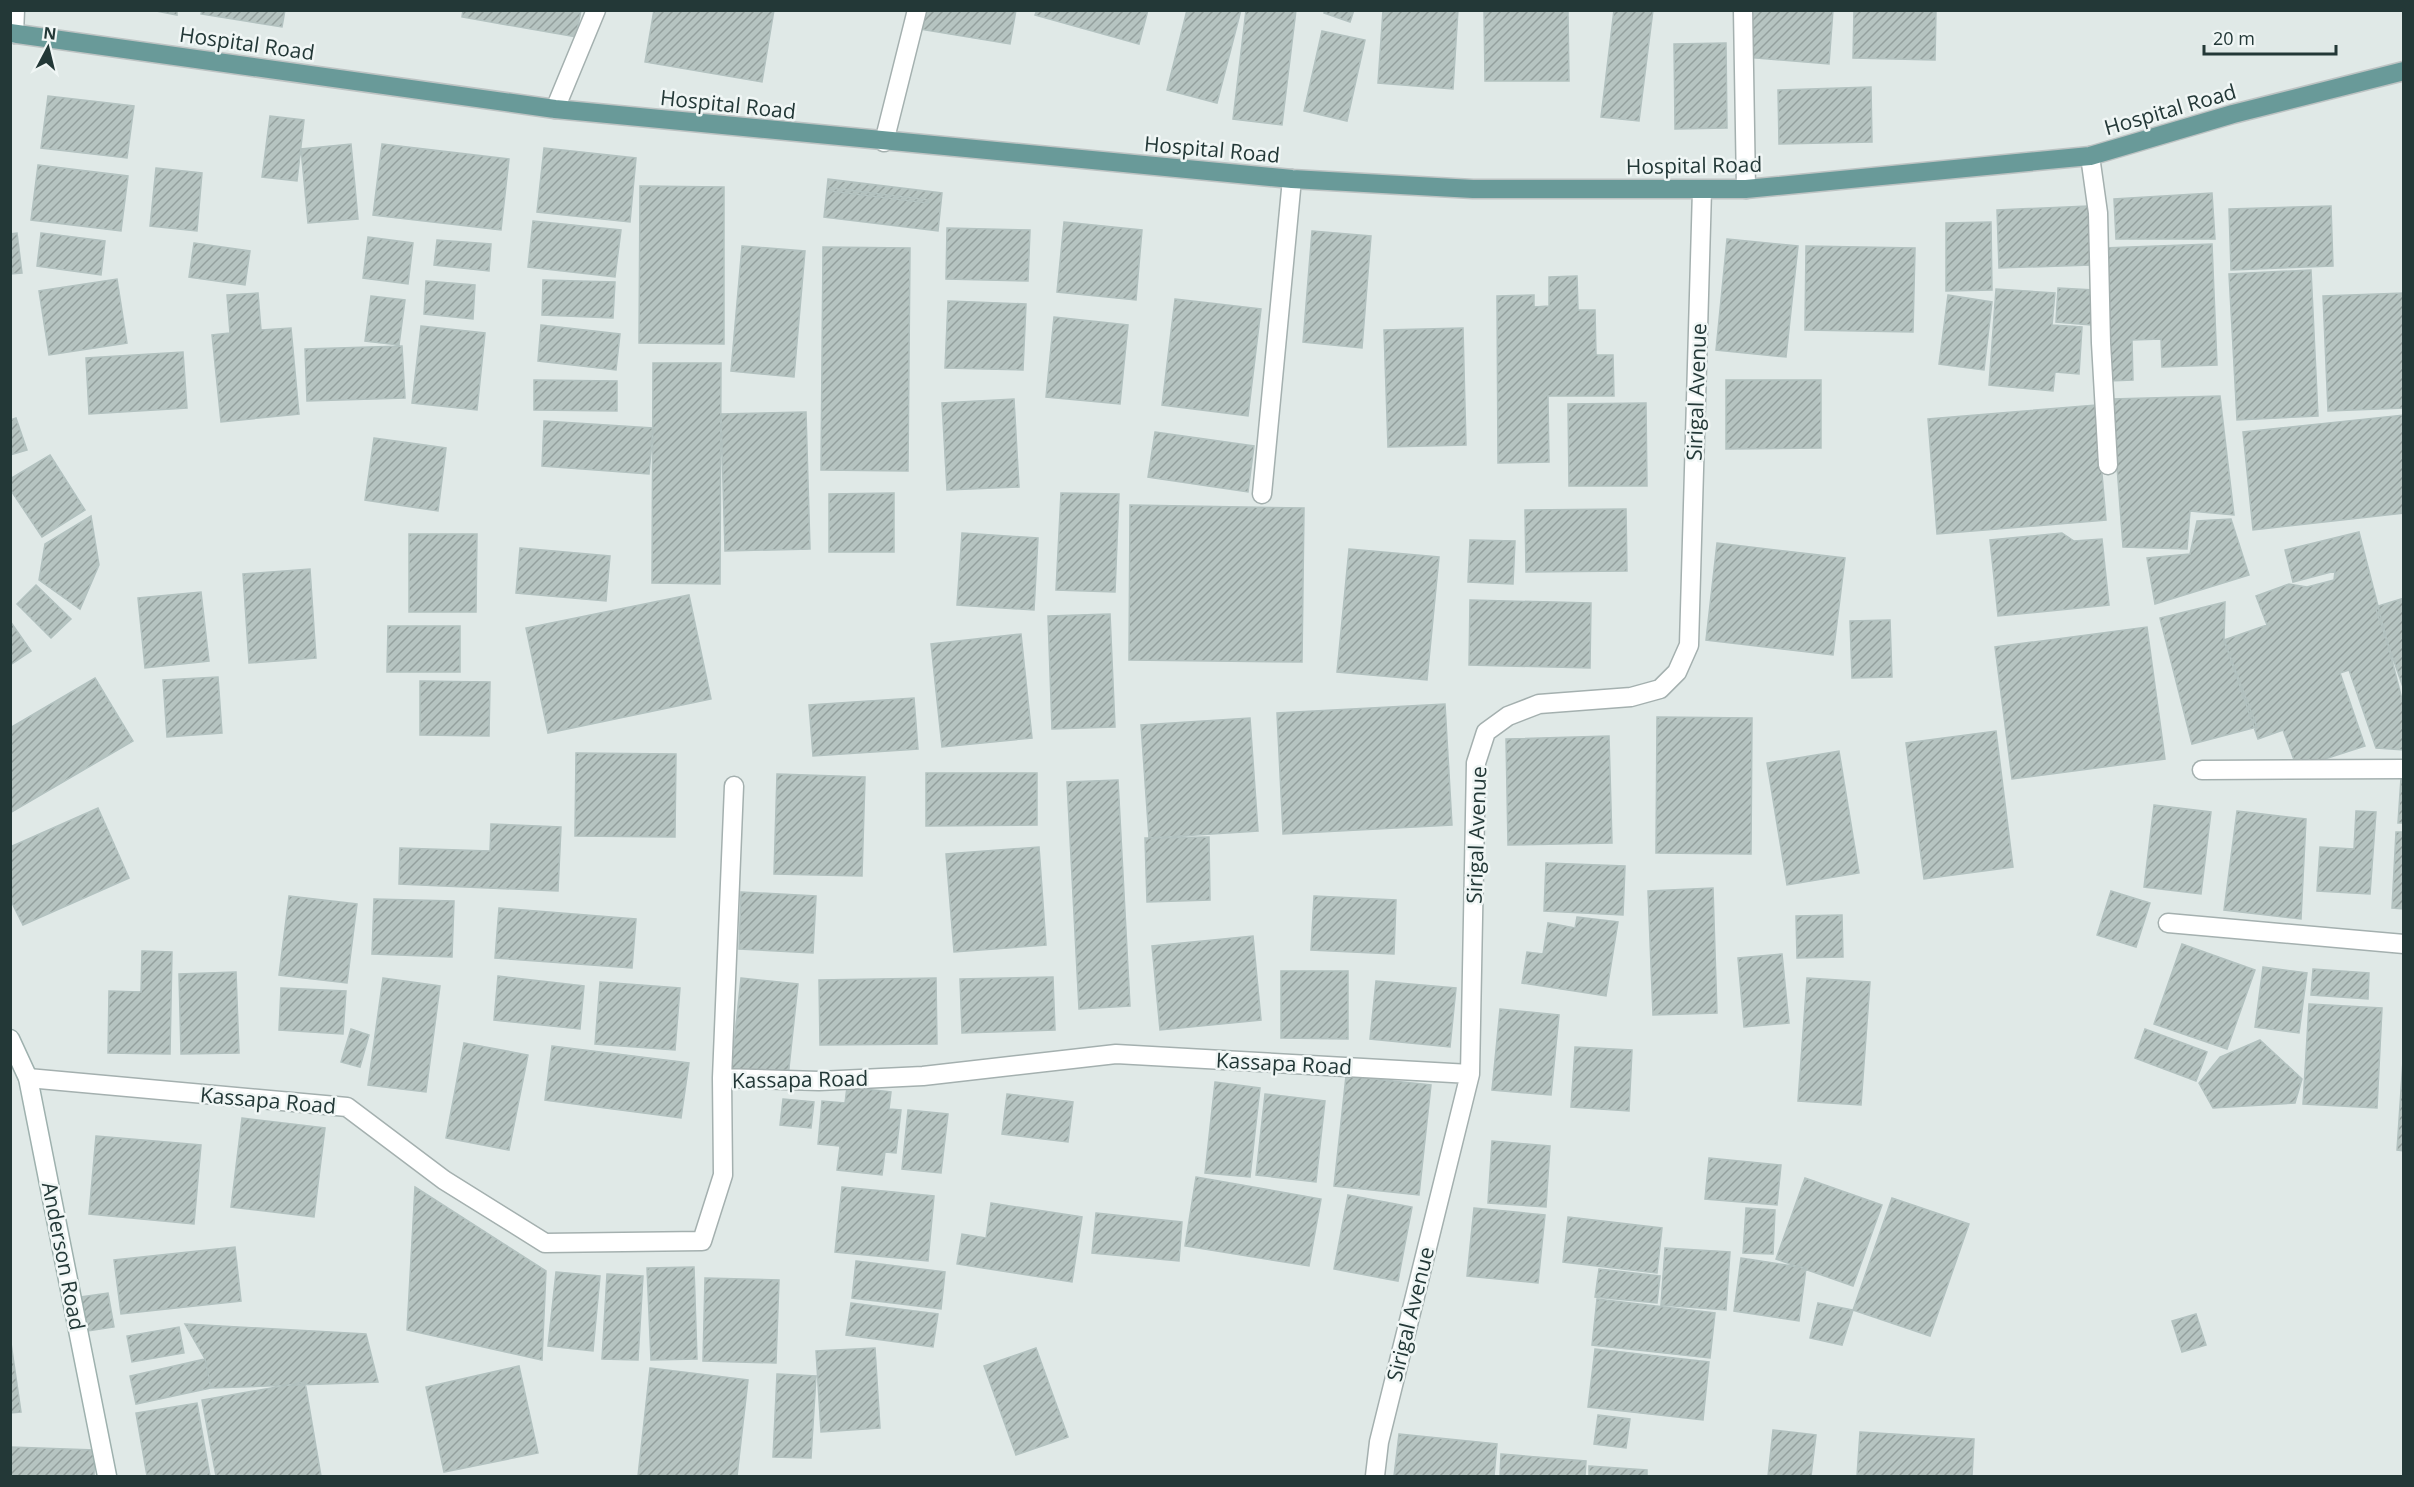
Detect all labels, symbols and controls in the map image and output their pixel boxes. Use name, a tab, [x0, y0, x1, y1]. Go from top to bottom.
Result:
north arrow	[18, 18, 78, 78]
scale bar	[2204, 18, 2336, 56]
street label: Hospital Road	[178, 20, 316, 66]
text: N	[42, 21, 58, 45]
text: 20 m	[2213, 26, 2255, 50]
street label: Hospital Road	[2101, 77, 2239, 141]
street label: Hospital Road	[659, 83, 797, 125]
street label: Hospital Road	[1143, 129, 1281, 169]
street label: Hospital Road	[1626, 150, 1762, 180]
street label: Sirigal Avenue	[1680, 323, 1712, 461]
street label: Sirigal Avenue	[1460, 766, 1492, 904]
street label: Kassapa Road	[1215, 1045, 1353, 1081]
street label: Kassapa Road	[732, 1064, 868, 1094]
street label: Kassapa Road	[199, 1080, 337, 1120]
street label: Anderson Road	[36, 1179, 92, 1333]
street label: Sirigal Avenue	[1380, 1244, 1440, 1384]

